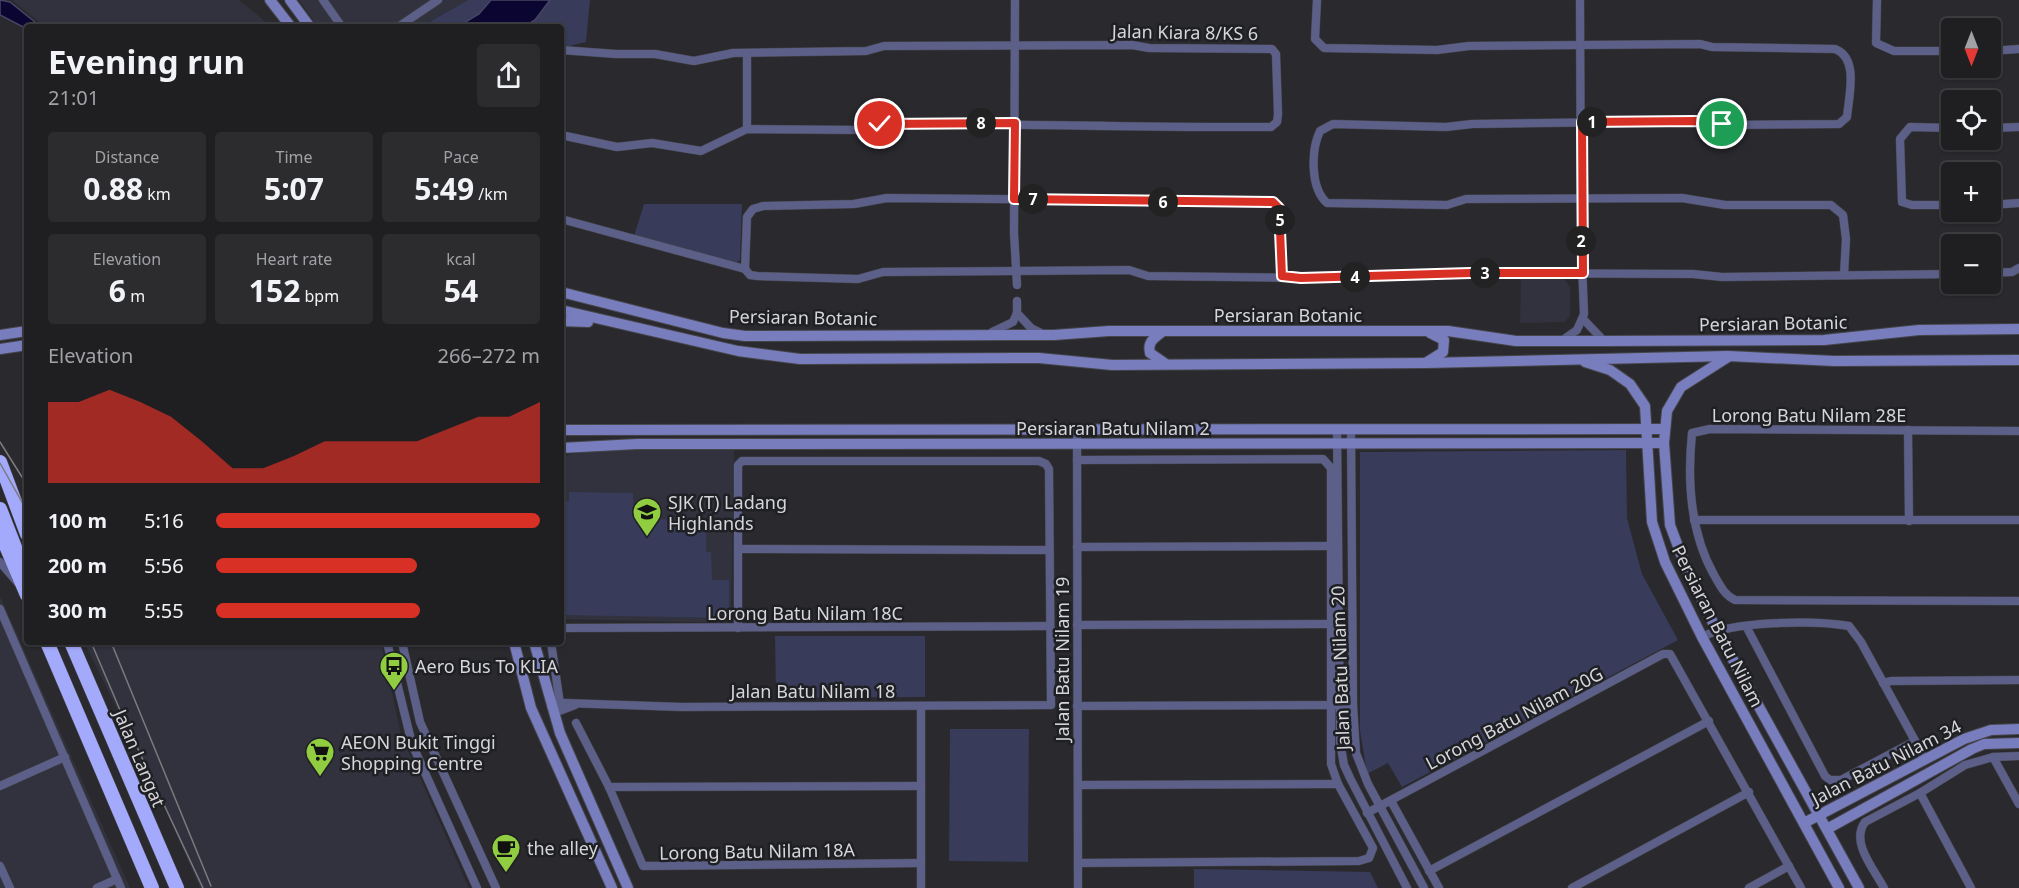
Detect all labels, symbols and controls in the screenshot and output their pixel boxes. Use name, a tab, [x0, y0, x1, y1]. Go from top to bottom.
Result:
north arrow	[1941, 18, 2001, 78]
map controls	[1941, 18, 2001, 294]
street label: Jalan Kiara 8/KS 6	[1110, 19, 1258, 45]
text: Evening run	[48, 39, 245, 84]
button: share	[477, 44, 540, 107]
text: 21:01	[48, 84, 99, 111]
button: locate	[1941, 90, 2001, 150]
pin	[854, 98, 905, 149]
pin	[1696, 98, 1747, 149]
icon: check	[863, 107, 896, 140]
pin: 1	[1577, 107, 1607, 137]
icon: arrive	[1705, 107, 1738, 140]
pin: 8	[966, 108, 996, 138]
text: 1	[1587, 111, 1597, 133]
text: 8	[976, 112, 986, 134]
text: Distance	[95, 146, 159, 168]
text: Time	[275, 146, 313, 168]
text: Pace	[443, 146, 479, 168]
button: +	[1941, 162, 2001, 222]
text: 0.88	[83, 168, 143, 209]
text: 5:07	[264, 168, 324, 209]
text: 5:49	[414, 168, 474, 209]
text: km	[143, 183, 171, 205]
text: /km	[474, 183, 508, 205]
pin: 7	[1018, 184, 1048, 214]
pin: 6	[1148, 187, 1178, 217]
text: 7	[1028, 188, 1038, 210]
text: 6	[1158, 191, 1168, 213]
pin: 5	[1265, 205, 1295, 235]
text: 5	[1275, 209, 1285, 231]
pin: 2	[1566, 226, 1596, 256]
text: 2	[1576, 230, 1586, 252]
button: −	[1941, 234, 2001, 294]
text: Elevation	[93, 248, 161, 270]
text: Heart rate	[256, 248, 332, 270]
text: kcal	[446, 248, 476, 270]
pin: 3	[1470, 258, 1500, 288]
pin: 4	[1340, 262, 1370, 292]
text: 3	[1480, 262, 1490, 284]
text: 4	[1350, 266, 1360, 288]
text: 6	[109, 270, 126, 311]
text: 152	[249, 270, 300, 311]
text: 54	[444, 270, 478, 311]
text: m	[126, 285, 145, 307]
text: bpm	[300, 285, 339, 307]
street label: Persiaran Botanic	[1214, 303, 1363, 327]
street label: Persiaran Botanic	[729, 304, 878, 330]
street label: Persiaran Botanic	[1699, 310, 1848, 336]
text: Elevation	[48, 342, 133, 369]
text: 266–272 m	[437, 342, 540, 369]
street label: Lorong Batu Nilam 28E	[1712, 403, 1906, 427]
street label: Persiaran Batu Nilam 2	[1016, 416, 1210, 440]
place label: SJK (T) Ladang Highlands	[668, 490, 787, 535]
school or university icon: SJK (T) Ladang Highlands	[631, 496, 663, 538]
text: 100 m	[48, 507, 107, 534]
text: 5:16	[144, 507, 184, 534]
street label: Persiaran Batu Nilam	[1667, 541, 1769, 711]
text: 200 m	[48, 552, 107, 579]
text: 5:56	[144, 552, 184, 579]
street label: Jalan Batu Nilam 19	[1050, 577, 1074, 743]
street label: Jalan Batu Nilam 20	[1325, 585, 1355, 753]
text: 300 m	[48, 597, 107, 624]
text: 5:55	[144, 597, 184, 624]
street label: Lorong Batu Nilam 18C	[707, 601, 903, 625]
bus stop icon: Aero Bus To KLIA	[378, 650, 410, 692]
place label: Aero Bus To KLIA	[415, 654, 558, 678]
street label: Lorong Batu Nilam 20G	[1421, 661, 1607, 775]
street label: Jalan Batu Nilam 18	[729, 679, 895, 703]
street label: Jalan Langat	[108, 704, 172, 811]
street label: Jalan Batu Nilam 34	[1805, 714, 1965, 811]
place label: AEON Bukit Tinggi Shopping Centre	[341, 730, 496, 775]
supermarket icon: AEON Bukit Tinggi Shopping Centre	[304, 736, 336, 778]
cafe icon: the alley	[490, 832, 522, 874]
place label: the alley	[527, 836, 599, 860]
street label: Lorong Batu Nilam 18A	[659, 837, 856, 865]

